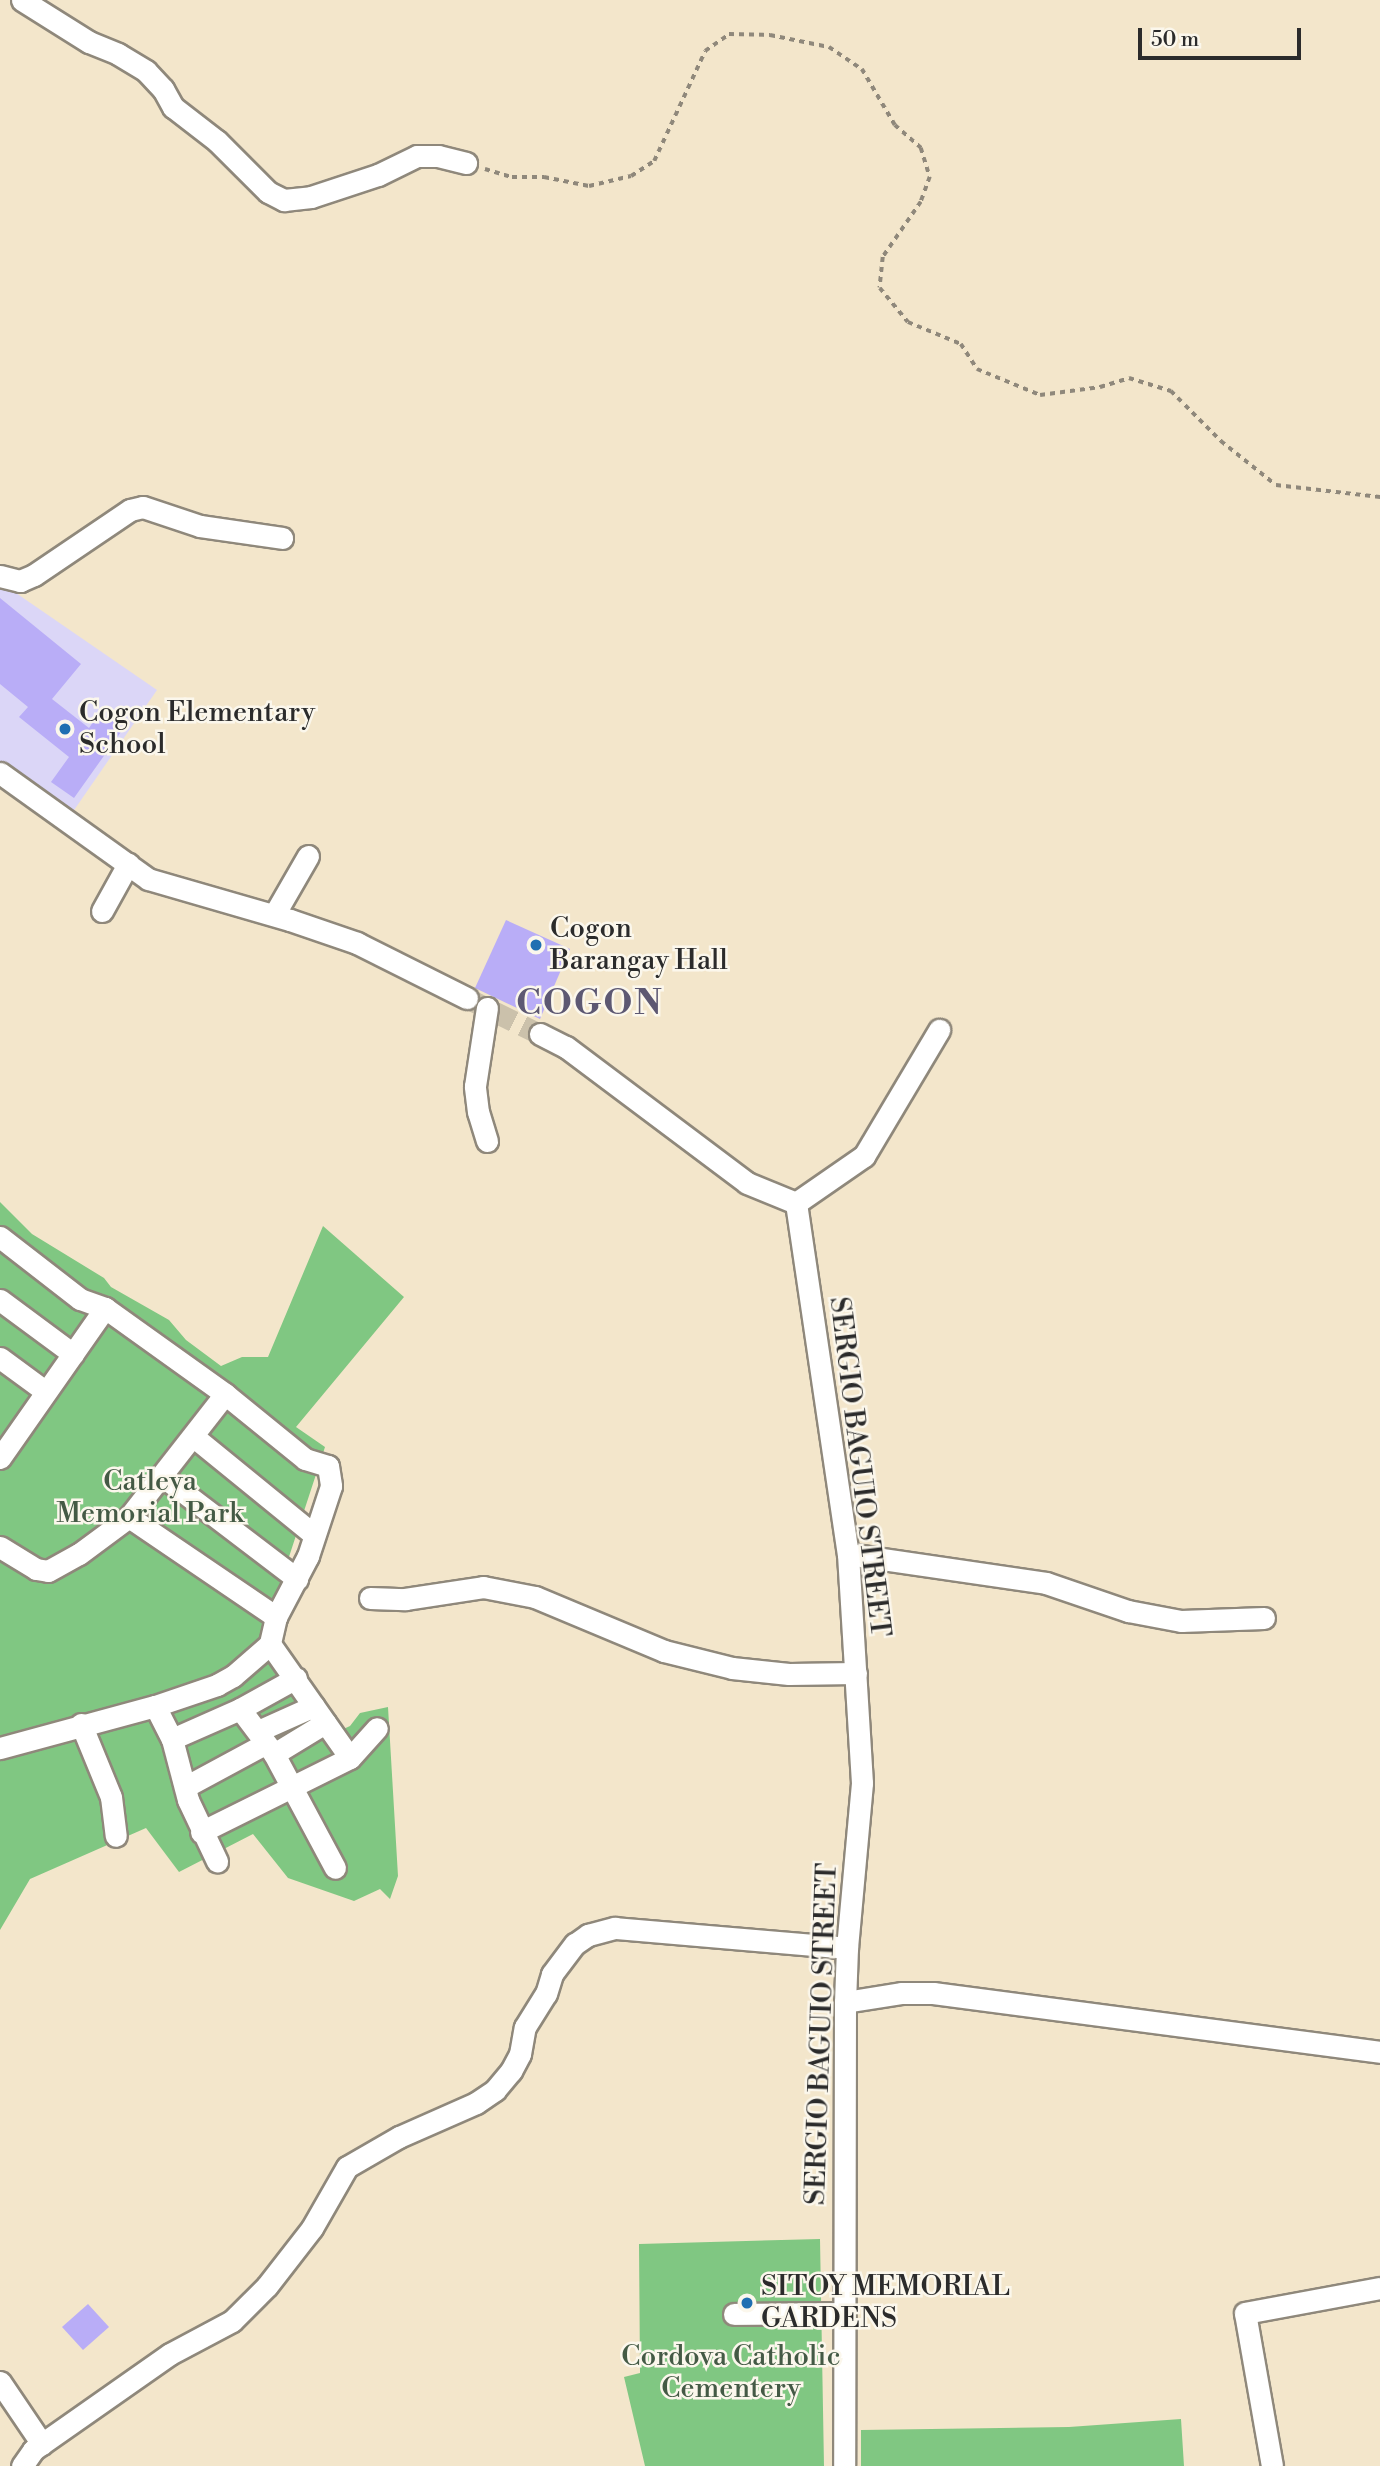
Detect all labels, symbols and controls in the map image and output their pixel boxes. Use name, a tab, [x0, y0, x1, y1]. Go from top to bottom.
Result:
scale bar	[1142, 14, 1305, 58]
text: 50 m	[1151, 27, 1199, 53]
place label: Cogon Elementary School	[79, 696, 315, 762]
marker: Cogon Elementary School	[57, 721, 73, 737]
place label: Cogon Barangay Hall	[550, 912, 728, 978]
marker: Cogon Barangay Hall	[528, 937, 544, 953]
district label: COGON	[517, 983, 663, 1025]
street label: SERGIO BAGUIO STREET	[821, 1295, 897, 1639]
park label: Catleya Memorial Park	[56, 1465, 244, 1531]
street label: SERGIO BAGUIO STREET	[799, 1862, 845, 2206]
place label: SITOY MEMORIAL GARDENS	[761, 2270, 1010, 2336]
marker: SITOY MEMORIAL GARDENS	[739, 2295, 755, 2311]
park label: Cordova Catholic Cementery	[621, 2340, 841, 2406]

